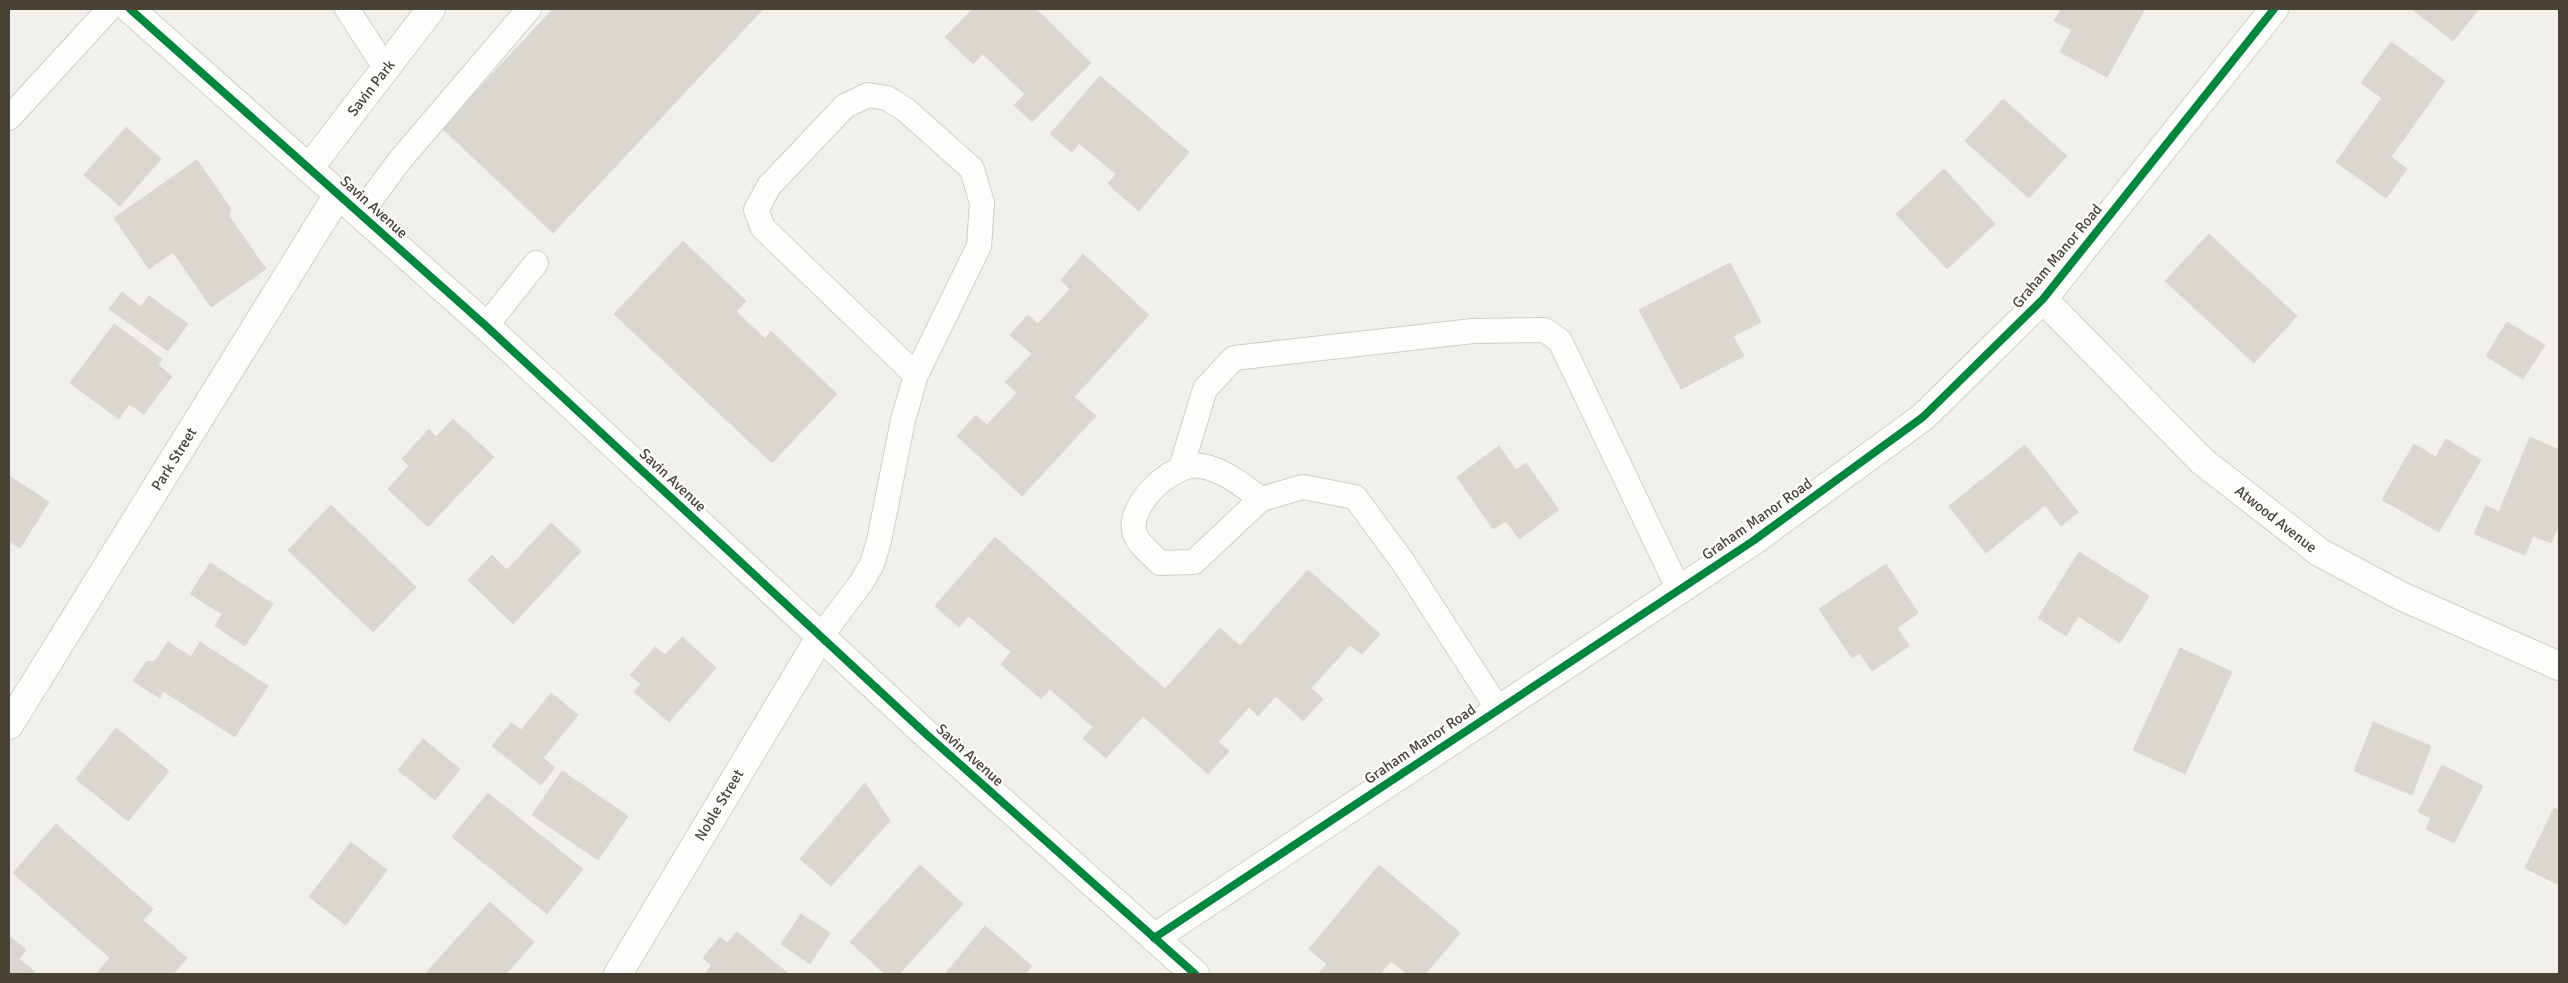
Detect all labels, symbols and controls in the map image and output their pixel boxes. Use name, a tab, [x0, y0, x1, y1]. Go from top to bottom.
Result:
street label: Savin Park	[343, 56, 399, 120]
street label: Savin Avenue	[336, 172, 412, 242]
street label: Graham Manor Road	[2008, 200, 2106, 312]
street label: Park Street	[147, 424, 201, 494]
street label: Savin Avenue	[636, 444, 710, 516]
street label: Graham Manor Road	[1698, 474, 1816, 564]
street label: Atwood Avenue	[2232, 482, 2320, 556]
street label: Graham Manor Road	[1361, 700, 1479, 788]
street label: Savin Avenue	[932, 720, 1008, 790]
street label: Noble Street	[691, 766, 747, 844]

